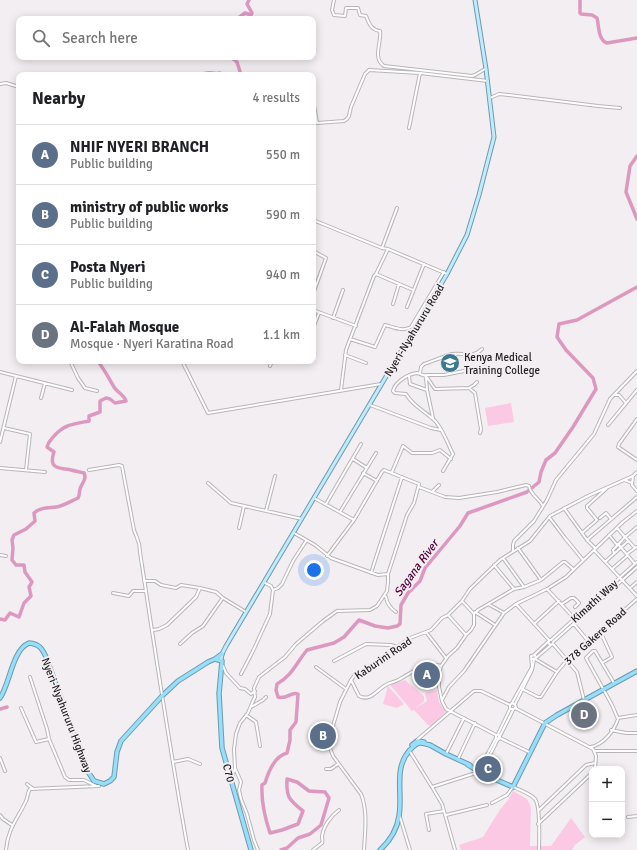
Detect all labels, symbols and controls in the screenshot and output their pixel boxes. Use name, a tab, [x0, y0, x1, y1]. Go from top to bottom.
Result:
search box	[16, 16, 316, 60]
icon: search	[30, 27, 52, 49]
text: Search here	[62, 29, 138, 47]
text: Nearby	[32, 88, 85, 109]
text: 4 results	[252, 90, 300, 106]
text: NHIF NYERI BRANCH	[70, 138, 209, 156]
text: A	[41, 147, 49, 163]
text: 550 m	[266, 147, 300, 163]
text: Public building	[70, 156, 153, 172]
text: ministry of public works	[70, 198, 229, 216]
text: B	[41, 207, 49, 223]
text: 590 m	[266, 207, 300, 223]
text: Public building	[70, 216, 153, 232]
text: Posta Nyeri	[70, 258, 145, 276]
text: C	[41, 267, 49, 283]
text: 940 m	[266, 267, 300, 283]
text: Public building	[70, 276, 153, 292]
street label: Nyeri-Nyahururu Road	[382, 282, 447, 379]
text: Al-Falah Mosque	[70, 318, 179, 336]
text: D	[41, 327, 49, 343]
text: 1.1 km	[263, 327, 300, 343]
text: Mosque · Nyeri Karatina Road	[70, 336, 234, 352]
place label: Kenya Medical Training College	[464, 351, 540, 377]
school or university icon: Kenya Medical Training College	[439, 352, 461, 374]
water label: Sagana River	[391, 536, 443, 600]
your location	[304, 560, 324, 580]
street label: Kimathi Way	[568, 576, 621, 626]
street label: 378 Gakere Road	[562, 605, 629, 668]
street label: Kaburini Road	[352, 634, 414, 682]
street label: Nyeri-Nyahururu Highway	[39, 656, 95, 775]
pin: A	[414, 660, 440, 690]
pin: D	[571, 700, 597, 730]
pin: B	[310, 721, 336, 751]
pin: C	[475, 754, 501, 784]
street label: C70	[220, 762, 237, 784]
map controls	[589, 766, 625, 838]
button: +	[589, 766, 625, 802]
button: −	[589, 802, 625, 838]

